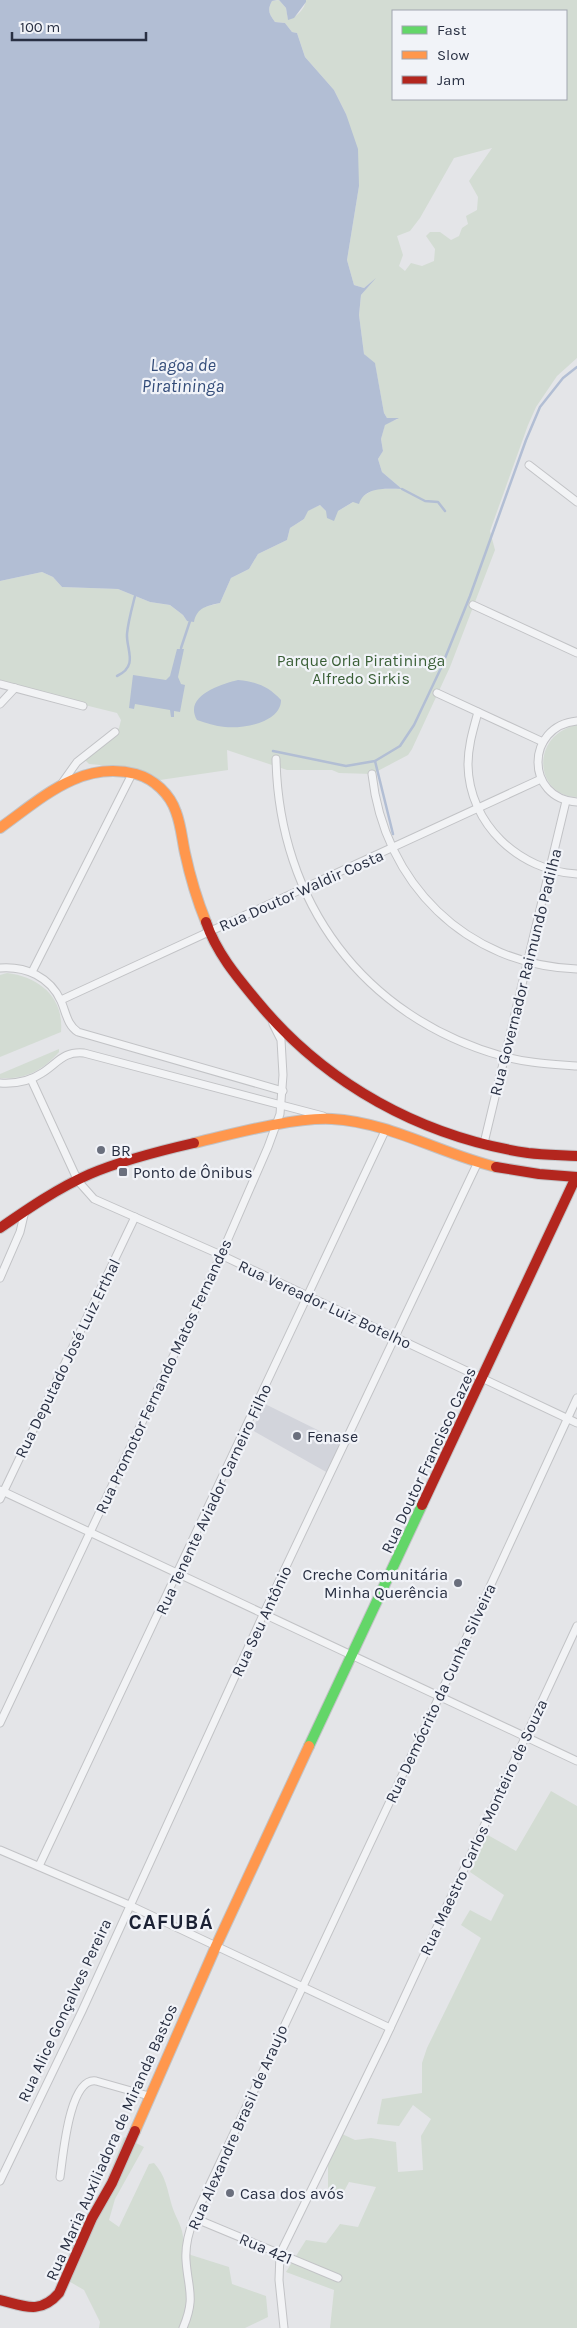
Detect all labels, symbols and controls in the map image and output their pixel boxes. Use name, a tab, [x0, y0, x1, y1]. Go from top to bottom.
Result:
scale bar	[12, 10, 146, 42]
legend	[392, 10, 567, 100]
text: 100 m	[20, 18, 60, 36]
text: Fast	[437, 21, 467, 39]
text: Slow	[437, 46, 469, 64]
text: Jam	[437, 71, 465, 89]
water label: Lagoa de Piratininga	[142, 354, 224, 397]
park label: Parque Orla Piratininga Alfredo Sirkis	[277, 651, 445, 688]
street label: Rua Doutor Waldir Costa	[216, 846, 386, 935]
street label: Rua Governador Raimundo Padilha	[486, 847, 565, 1098]
place label: BR	[111, 1141, 131, 1160]
marker: BR	[95, 1144, 107, 1156]
place label: Ponto de Ônibus	[133, 1163, 253, 1182]
marker: Ponto de Ônibus	[117, 1166, 129, 1178]
street label: Rua Promotor Fernando Matos Fernandes	[91, 1236, 236, 1517]
street label: Rua Deputado José Luiz Erthal	[11, 1255, 124, 1461]
street label: Rua Vereador Luiz Botelho	[235, 1256, 414, 1353]
street label: Rua Doutor Francisco Cazes	[377, 1364, 480, 1556]
street label: Rua Tenente Aviador Carneiro Filho	[152, 1381, 275, 1618]
place label: Fenase	[307, 1427, 358, 1446]
marker: Fenase	[291, 1430, 303, 1442]
street label: Rua Seu Antônio	[227, 1563, 295, 1680]
place label: Creche Comunitária Minha Querência	[302, 1565, 448, 1602]
marker: Creche Comunitária Minha Querência	[452, 1577, 464, 1589]
street label: Rua Demócrito da Cunha Silveira	[381, 1580, 500, 1806]
street label: Rua Maestro Carlos Monteiro de Souza	[416, 1696, 551, 1958]
district label: CAFUBÁ	[128, 1908, 214, 1934]
street label: Rua Alice Gonçalves Pereira	[14, 1916, 115, 2105]
street label: Rua Maria Auxiliadora de Miranda Bastos	[42, 2001, 181, 2283]
street label: Rua Alexandre Brasil de Araujo	[184, 2022, 291, 2233]
place label: Casa dos avós	[240, 2184, 344, 2203]
marker: Casa dos avós	[224, 2187, 236, 2199]
street label: Rua 421	[237, 2229, 295, 2268]

